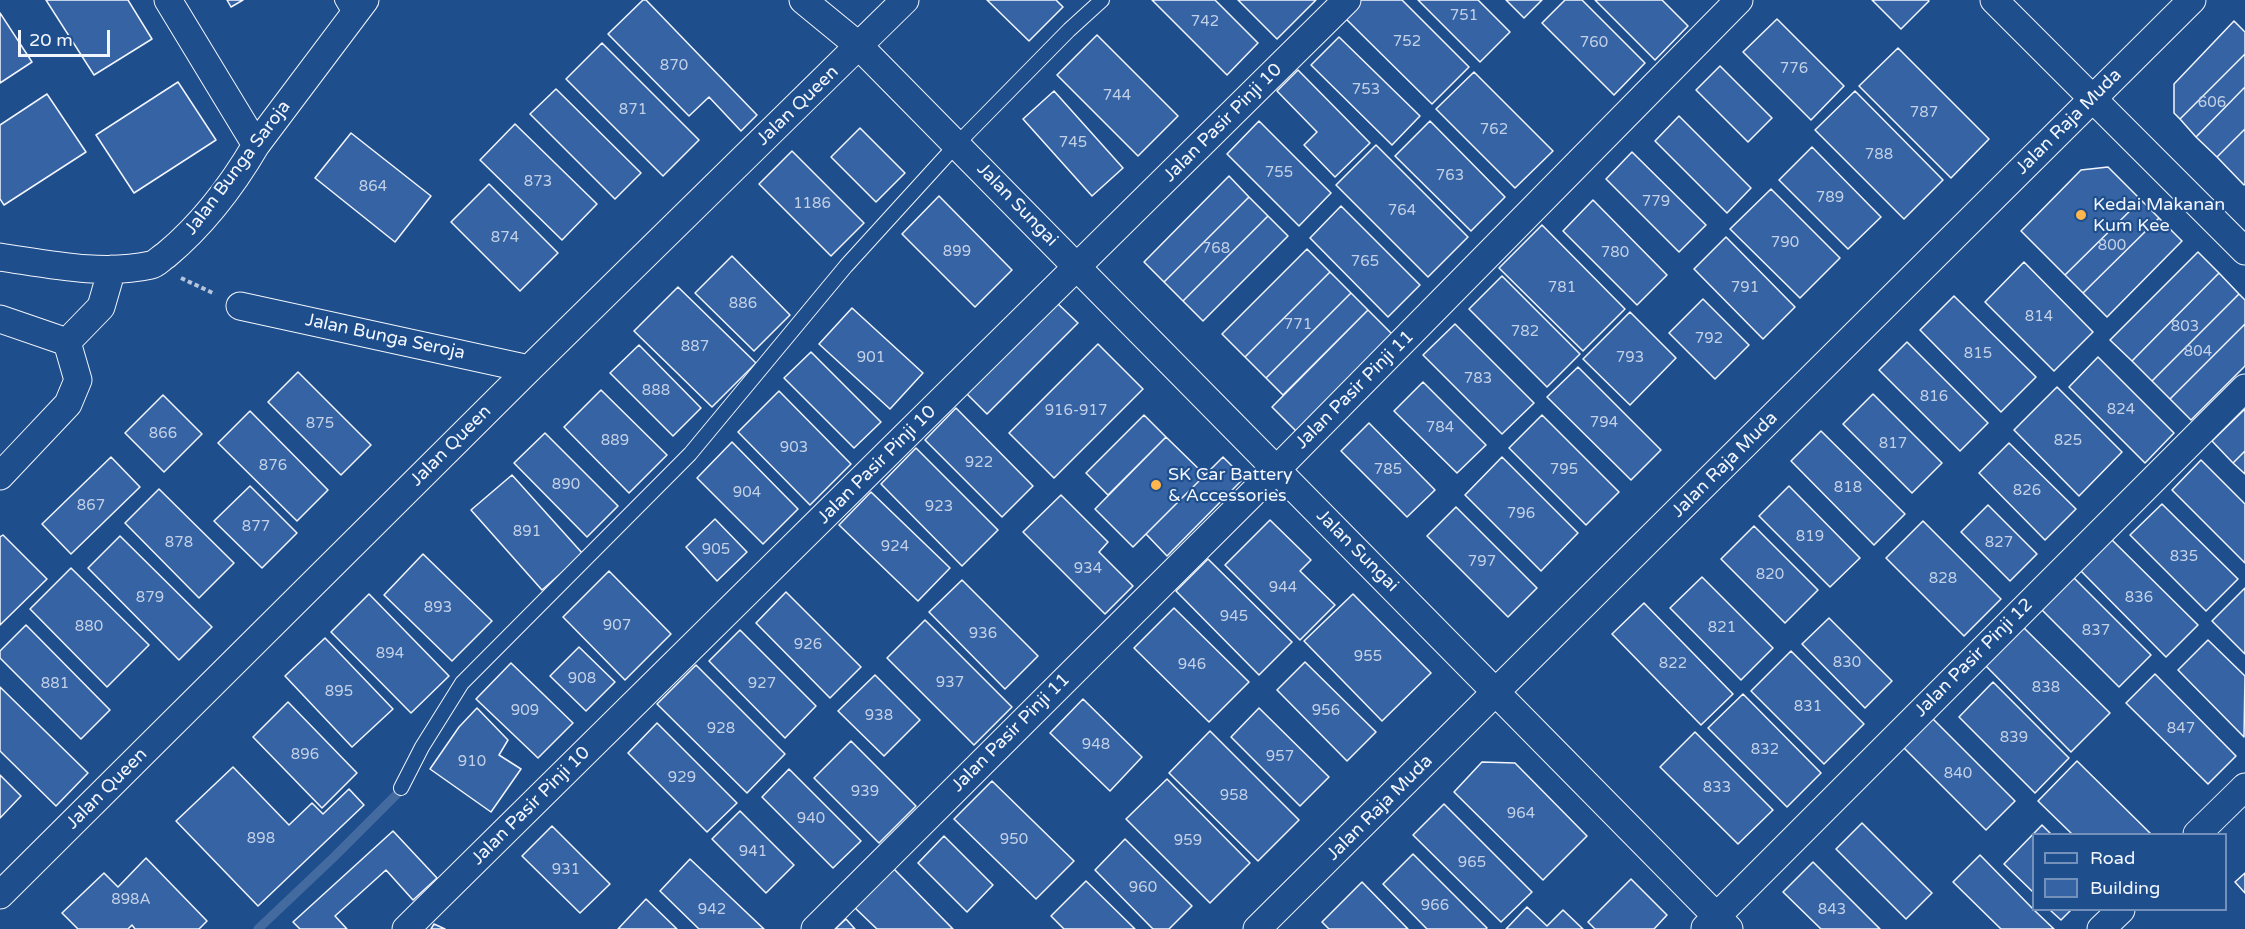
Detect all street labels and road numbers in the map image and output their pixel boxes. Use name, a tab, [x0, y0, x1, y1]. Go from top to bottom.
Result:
street label: Jalan Pasir Pinji 10	[1159, 59, 1287, 187]
street label: Jalan Queen	[753, 62, 843, 150]
street label: Jalan Raja Muda	[2012, 65, 2126, 179]
street label: Jalan Bunga Saroja	[180, 97, 296, 239]
street label: Jalan Sungai	[972, 159, 1062, 251]
street label: Jalan Bunga Seroja	[303, 310, 467, 364]
street label: Jalan Pasir Pinji 11	[1291, 326, 1419, 454]
street label: Jalan Queen	[406, 401, 496, 491]
street label: Jalan Pasir Pinji 10	[813, 401, 941, 529]
street label: Jalan Raja Muda	[1668, 408, 1782, 522]
street label: Jalan Sungai	[1311, 505, 1403, 597]
street label: Jalan Pasir Pinji 12	[1910, 594, 2038, 722]
street label: Jalan Pasir Pinji 11	[947, 669, 1075, 797]
street label: Jalan Pasir Pinji 10	[467, 742, 595, 870]
street label: Jalan Queen	[62, 744, 152, 834]
street label: Jalan Raja Muda	[1323, 751, 1437, 865]

